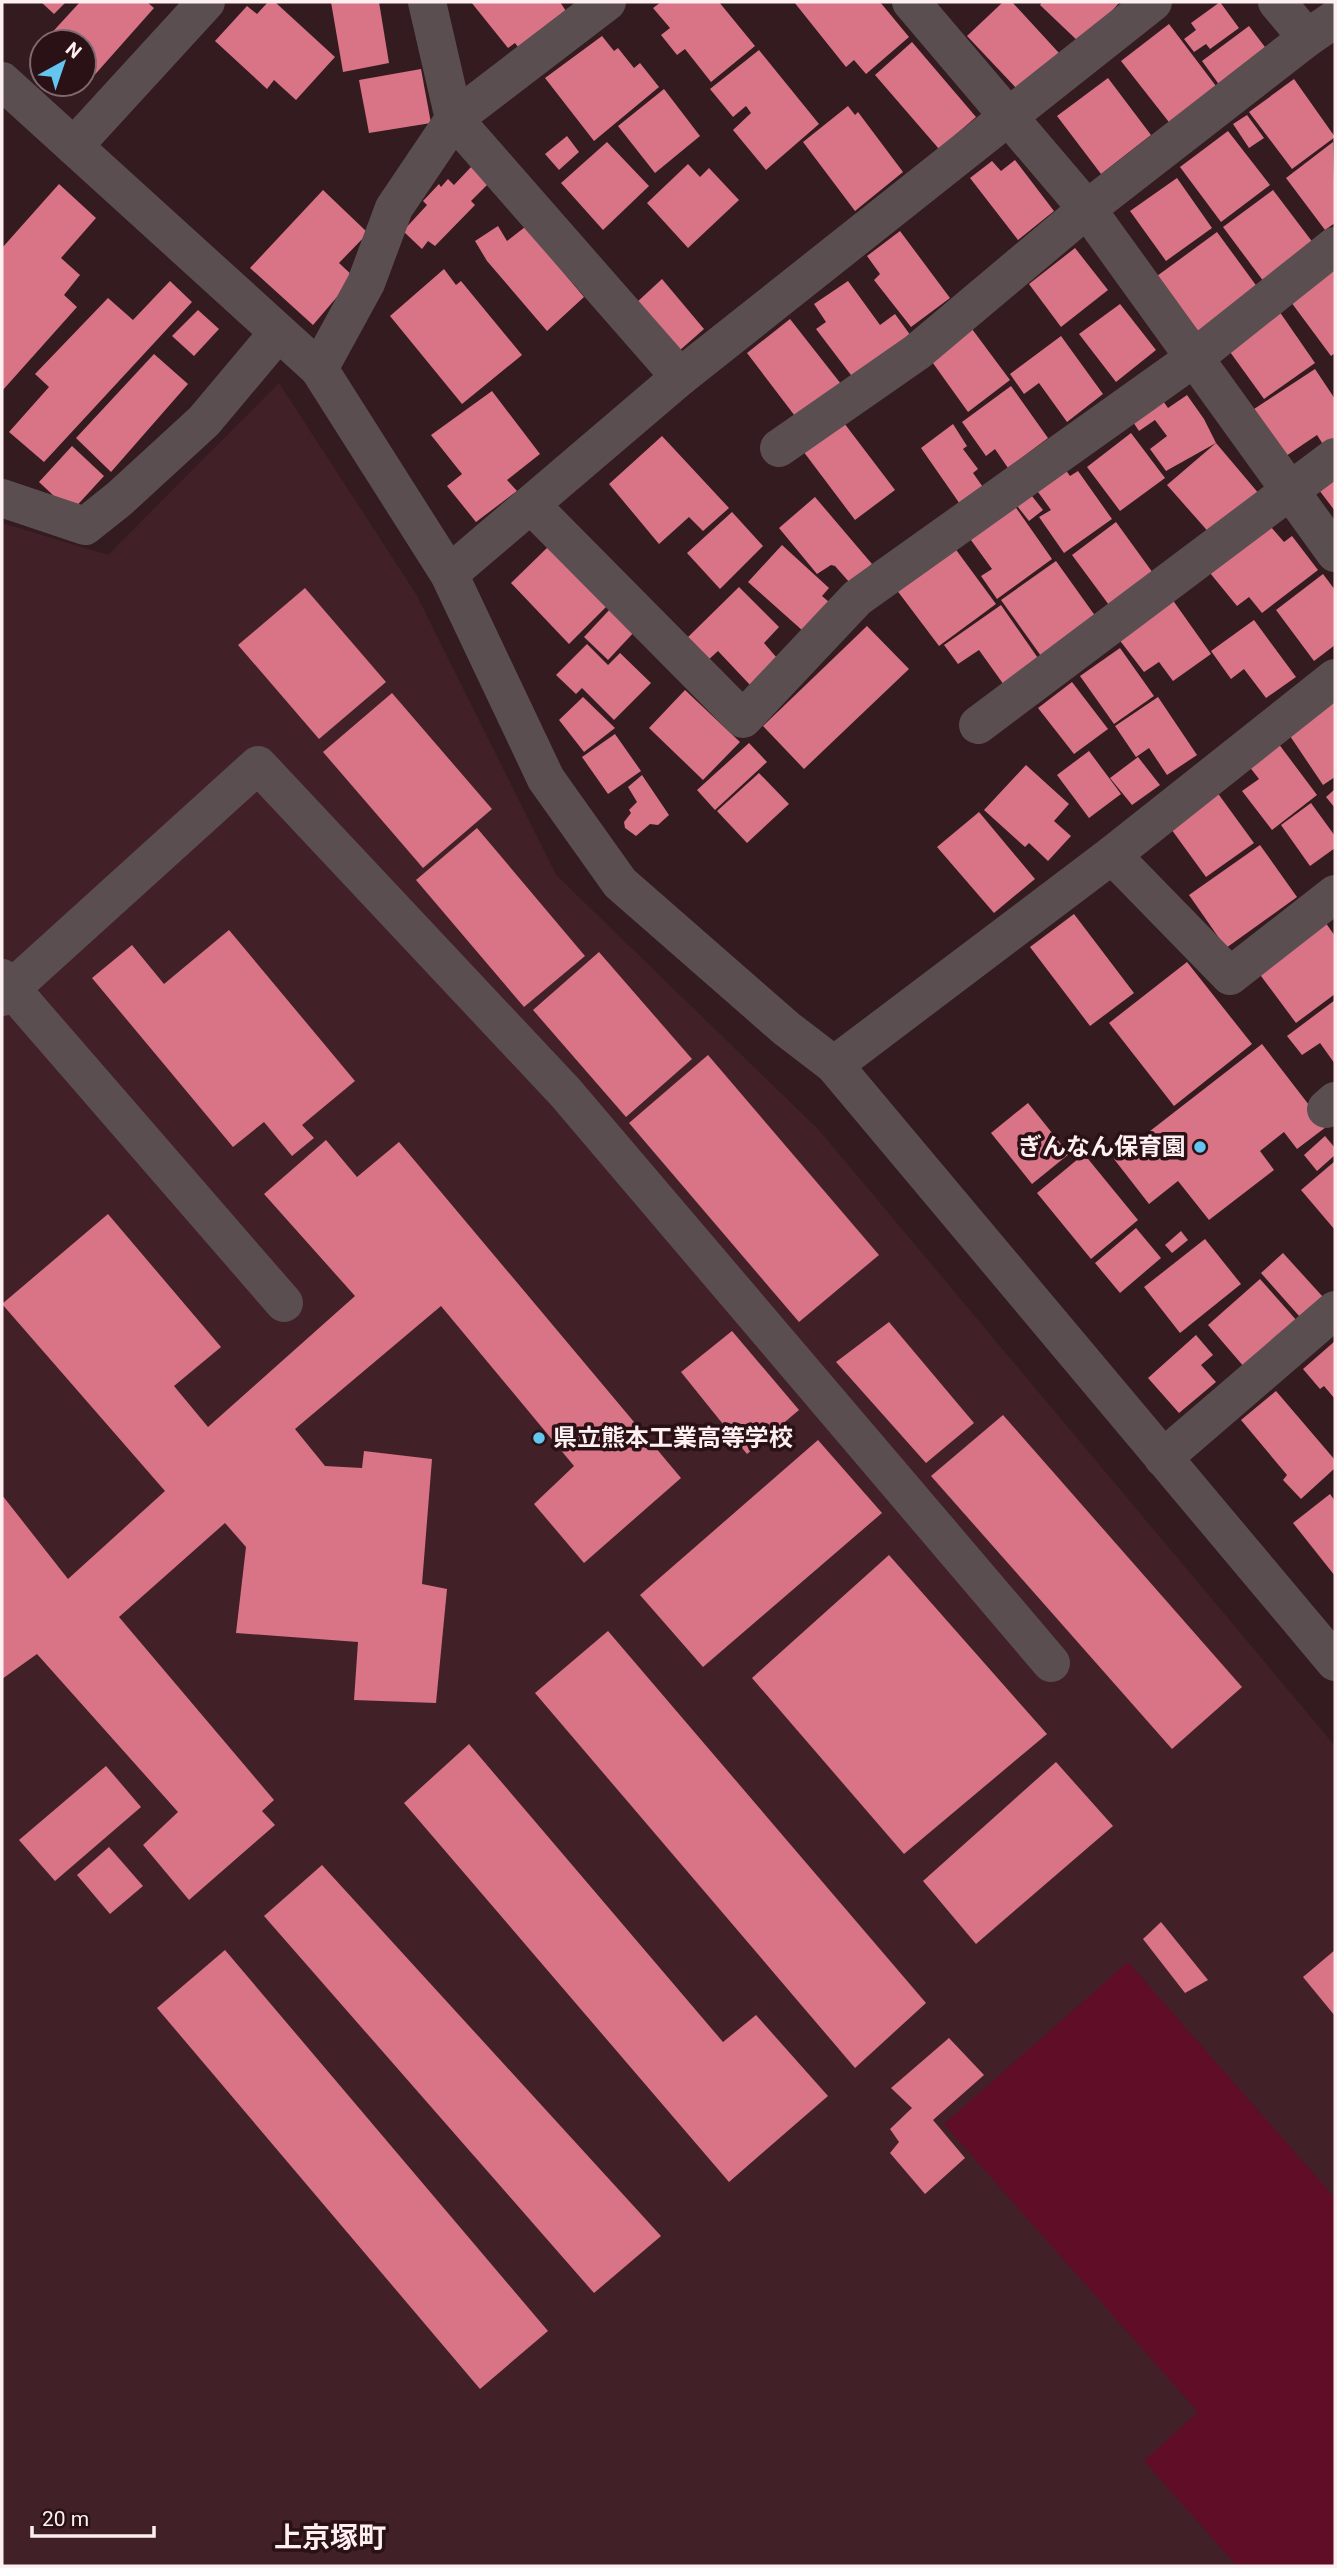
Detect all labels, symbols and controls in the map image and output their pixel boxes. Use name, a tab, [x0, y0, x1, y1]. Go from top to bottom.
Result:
north arrow	[28, 28, 98, 98]
text: N	[61, 37, 86, 63]
place label: ぎんなん保育園	[1018, 1133, 1186, 1161]
marker: ぎんなん保育園	[1192, 1139, 1208, 1155]
place label: 県立熊本工業高等学校	[553, 1424, 793, 1452]
marker: 県立熊本工業高等学校	[531, 1430, 547, 1446]
scale bar	[32, 2494, 154, 2538]
text: 20 m	[42, 2507, 89, 2531]
district label: 上京塚町	[274, 2521, 386, 2554]

